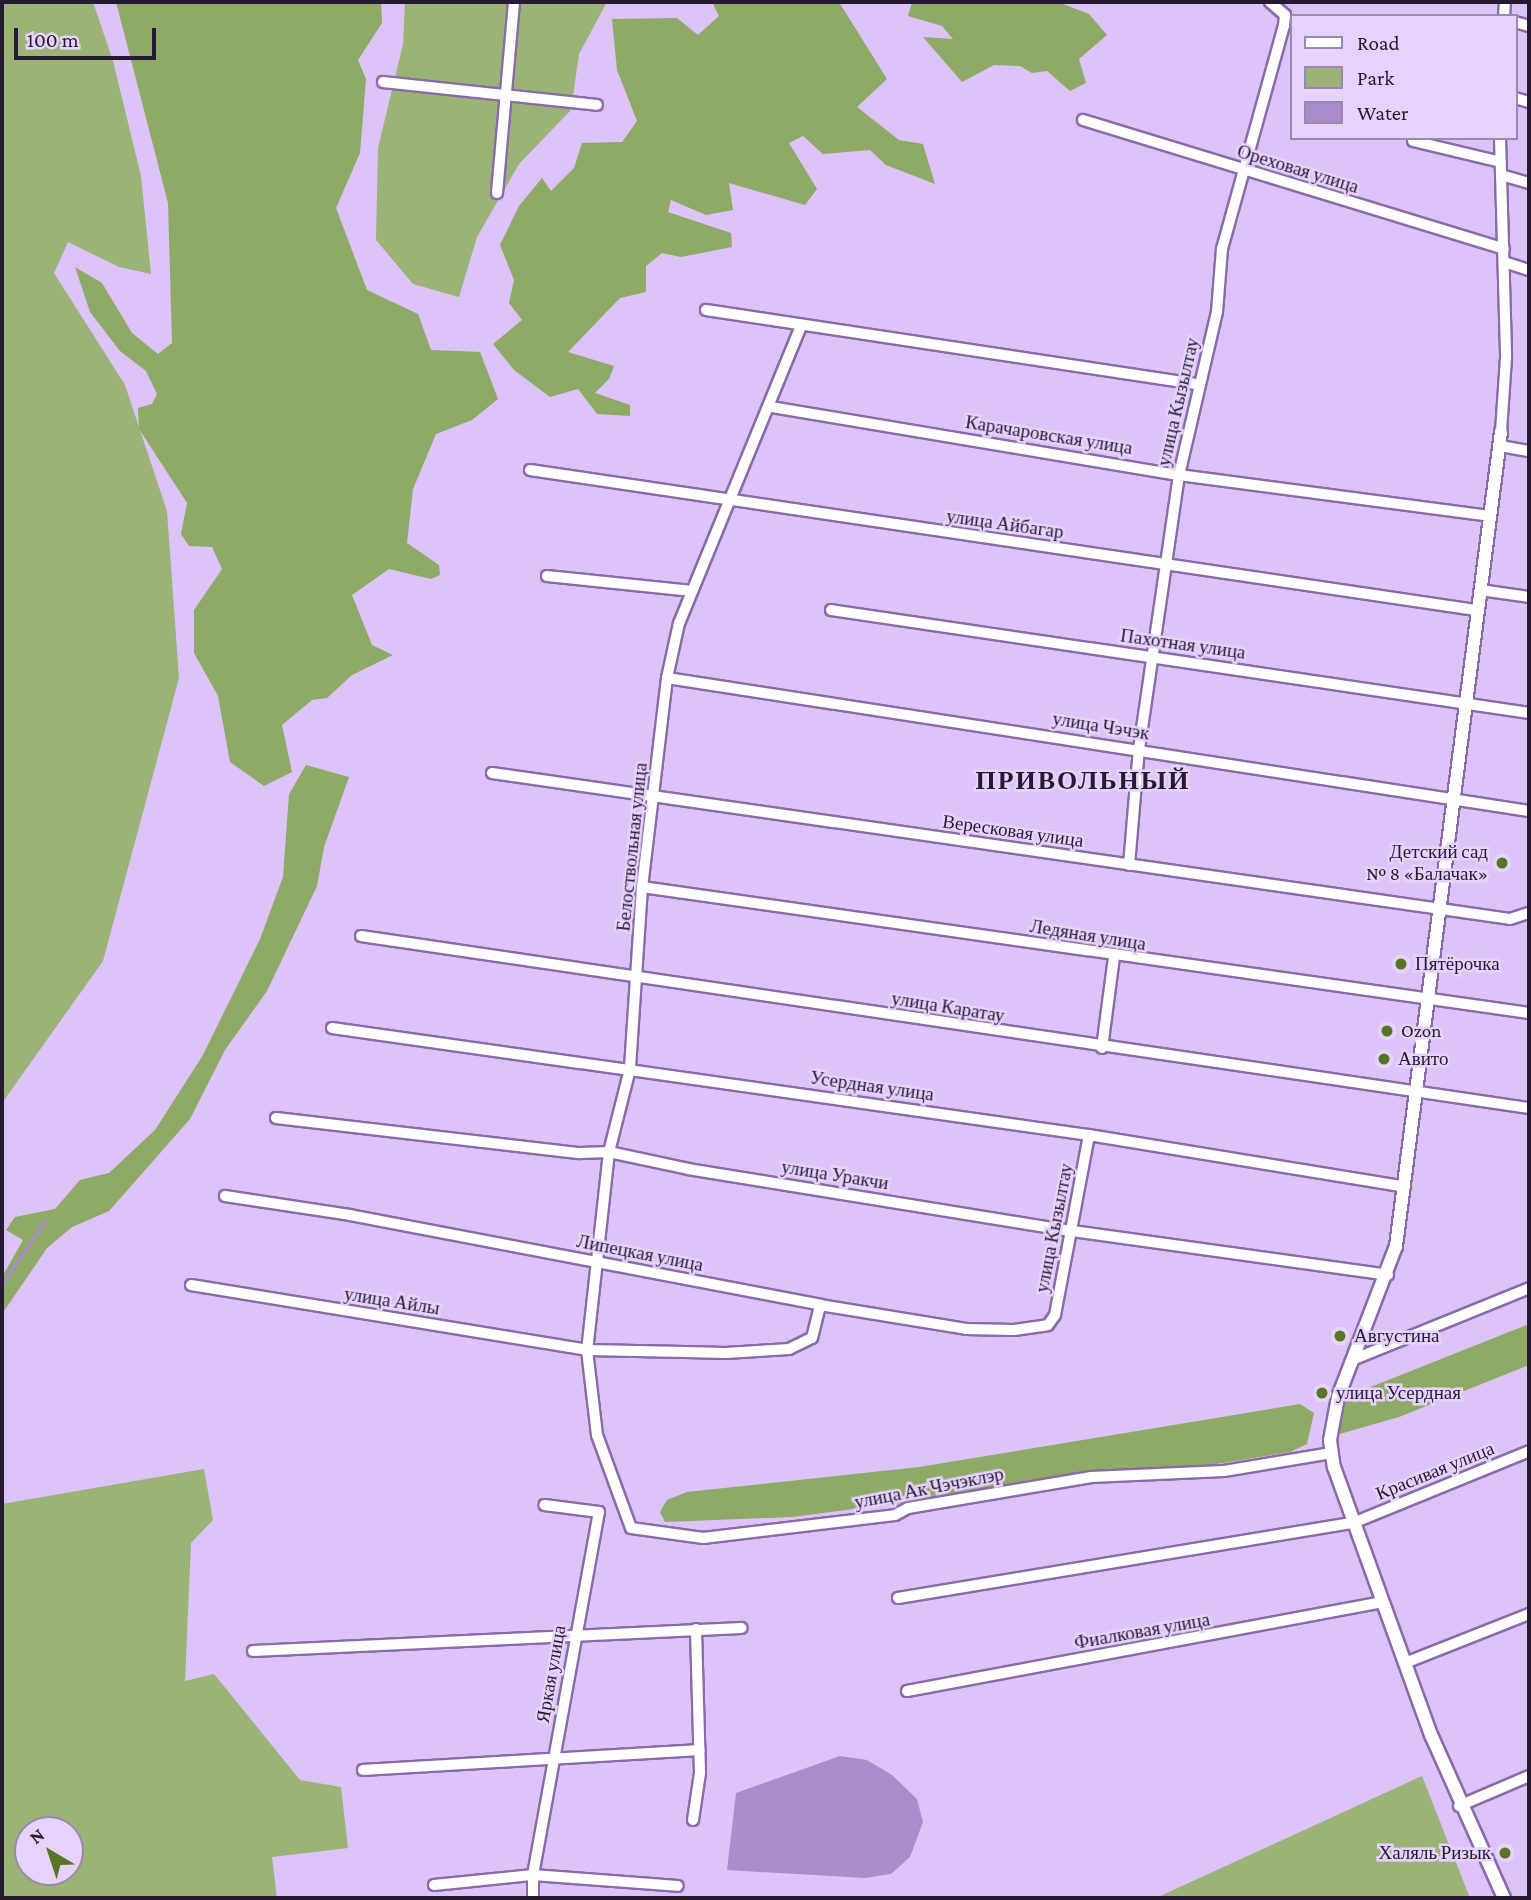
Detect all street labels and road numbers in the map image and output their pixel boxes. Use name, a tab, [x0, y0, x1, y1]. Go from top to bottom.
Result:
street label: Ореховая улица	[1234, 140, 1362, 198]
street label: улица Кызылтау	[1152, 336, 1204, 468]
street label: Карачаровская улица	[964, 411, 1134, 459]
street label: улица Айбагар	[945, 504, 1065, 544]
street label: Пахотная улица	[1119, 624, 1247, 664]
street label: улица Чэчэк	[1051, 707, 1151, 745]
street label: Белоствольная улица	[612, 761, 652, 933]
street label: Вересковая улица	[941, 810, 1085, 852]
street label: Ледяная улица	[1028, 915, 1148, 955]
street label: улица Каратау	[890, 987, 1006, 1027]
street label: Усердная улица	[809, 1066, 935, 1106]
street label: улица Уракчи	[780, 1155, 890, 1195]
street label: улица Кызылтау	[1030, 1161, 1078, 1295]
street label: Липецкая улица	[575, 1230, 705, 1276]
street label: улица Айлы	[343, 1282, 441, 1320]
street label: Красивая улица	[1373, 1437, 1497, 1505]
street label: улица Ак Чэчэклэр	[852, 1462, 1006, 1514]
street label: Фиалковая улица	[1072, 1608, 1212, 1654]
street label: Яркая улица	[531, 1623, 571, 1725]

